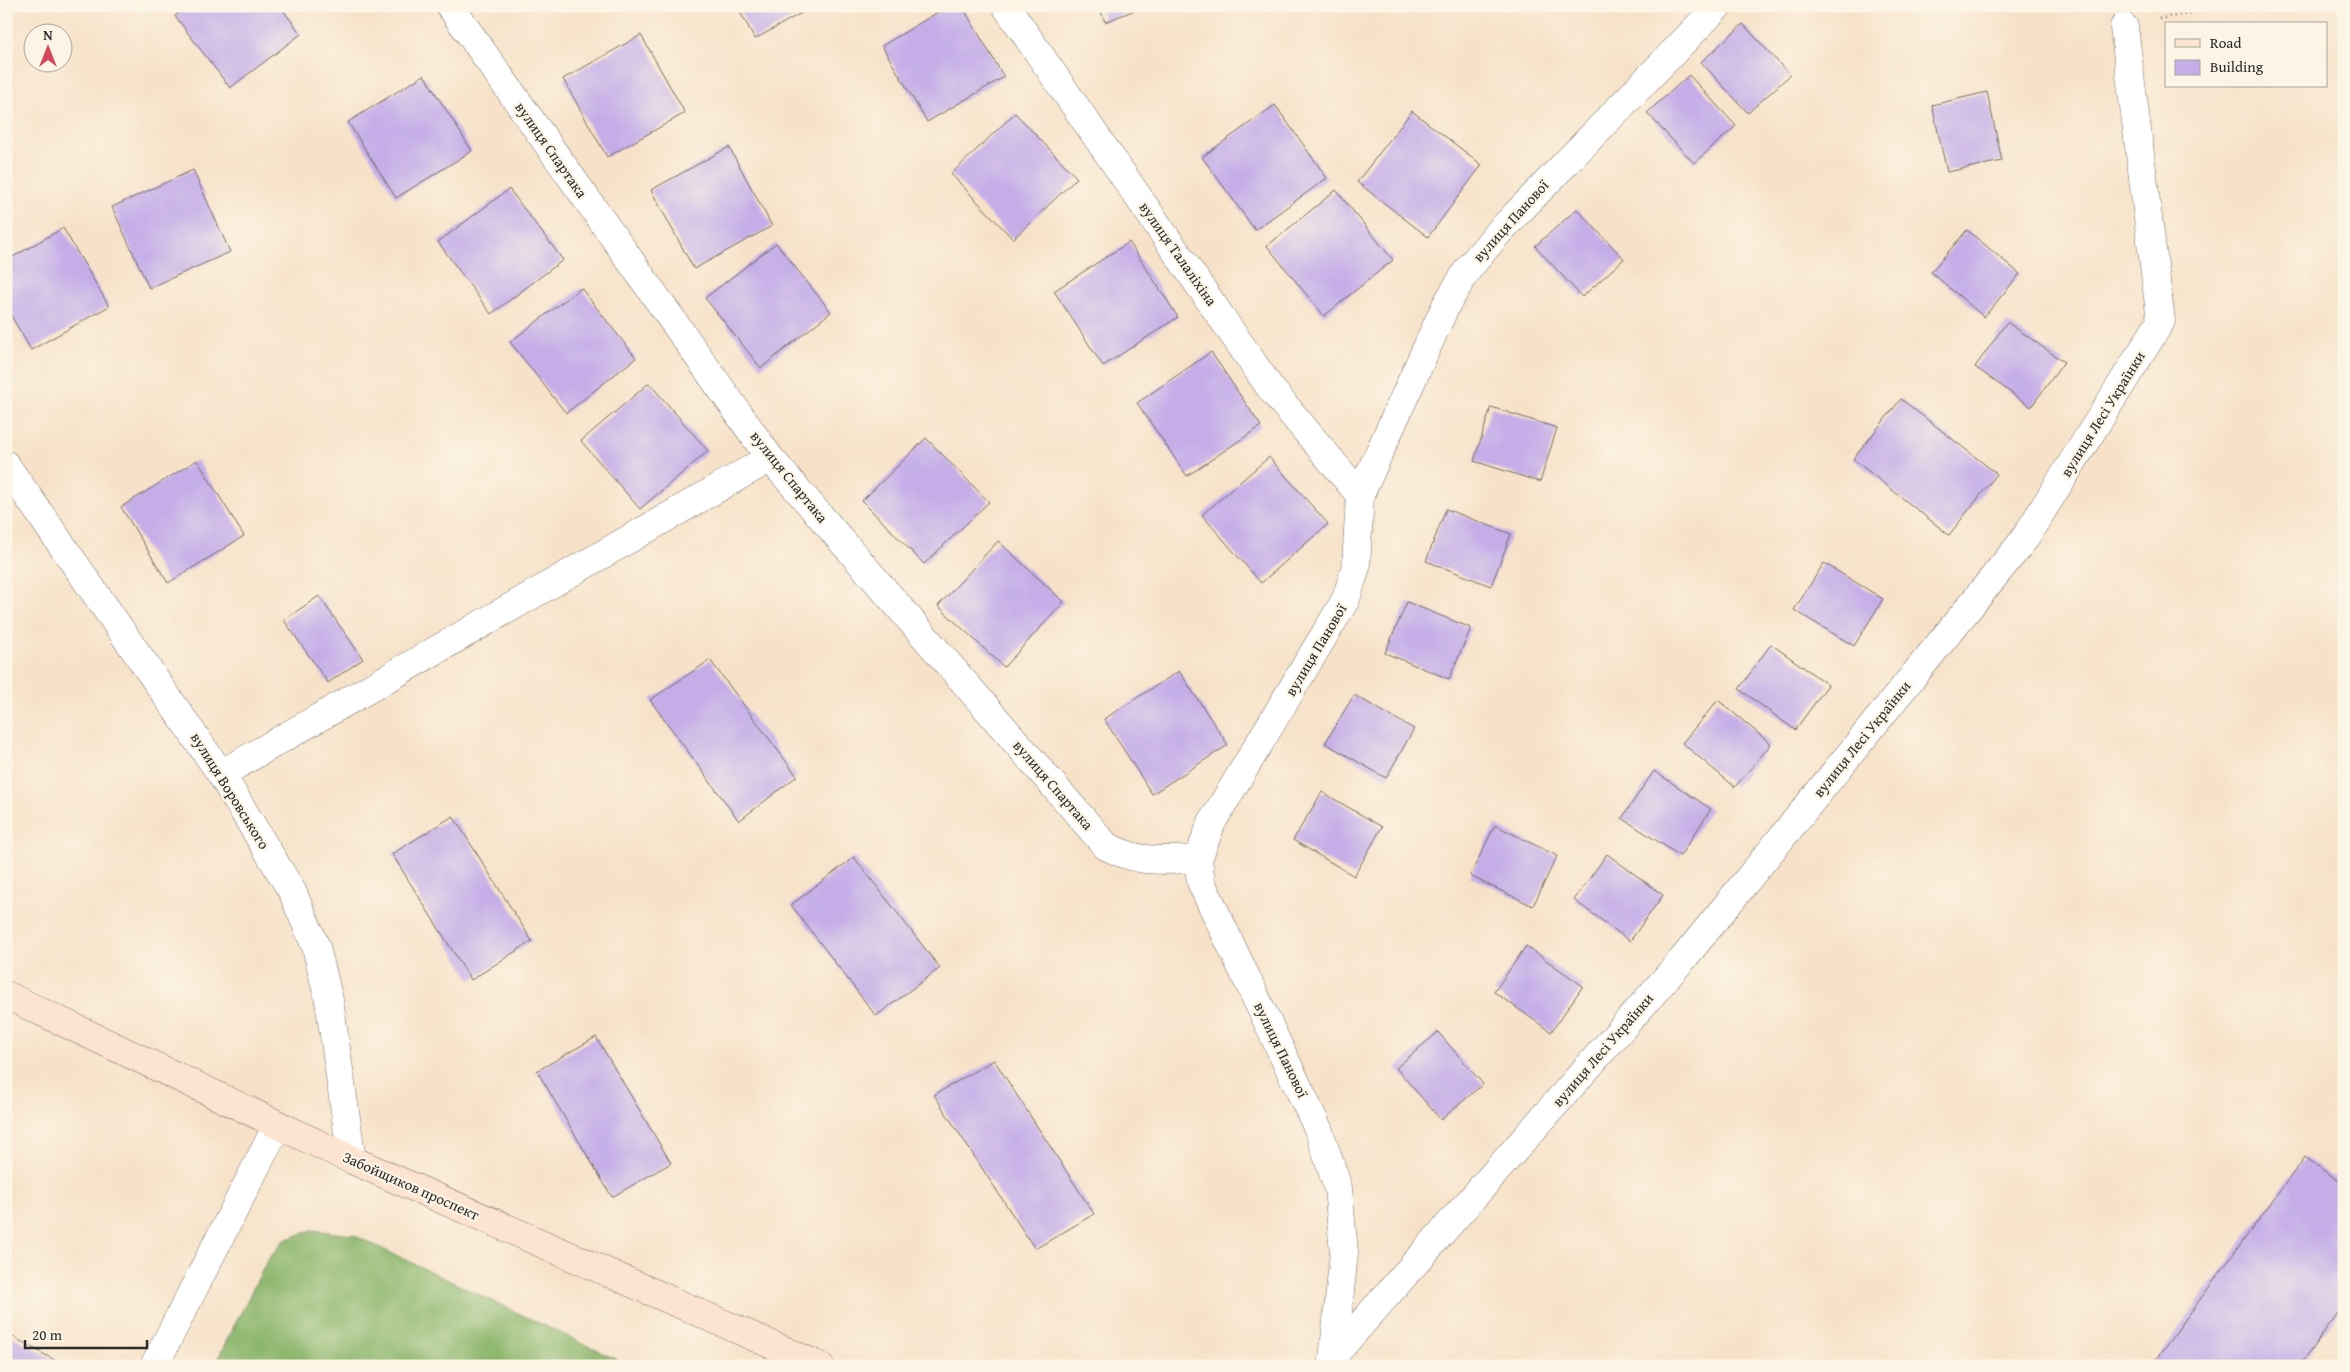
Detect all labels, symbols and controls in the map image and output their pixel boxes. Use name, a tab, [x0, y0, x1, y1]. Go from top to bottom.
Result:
north arrow	[22, 22, 72, 72]
legend	[2165, 22, 2328, 88]
text: N	[43, 25, 53, 45]
text: Road	[2210, 32, 2241, 53]
text: Building	[2210, 56, 2264, 77]
street label: вулиця Спартака	[510, 97, 593, 203]
street label: вулиця Панової	[1468, 175, 1554, 266]
street label: вулиця Талаліхіна	[1135, 197, 1223, 311]
street label: вулиця Лесі Українки	[2055, 347, 2150, 481]
street label: вулиця Спартака	[746, 426, 834, 528]
street label: вулиця Панової	[1280, 599, 1352, 700]
street label: вулиця Лесі Українки	[1808, 676, 1915, 801]
street label: вулиця Воровського	[186, 728, 275, 853]
street label: вулиця Спартака	[1008, 735, 1099, 835]
street label: вулиця Лесі Українки	[1547, 988, 1658, 1111]
street label: вулиця Панової	[1249, 998, 1314, 1102]
street label: Забойщиков проспект	[340, 1146, 483, 1225]
scale bar	[25, 1317, 148, 1349]
text: 20 m	[32, 1324, 63, 1345]

